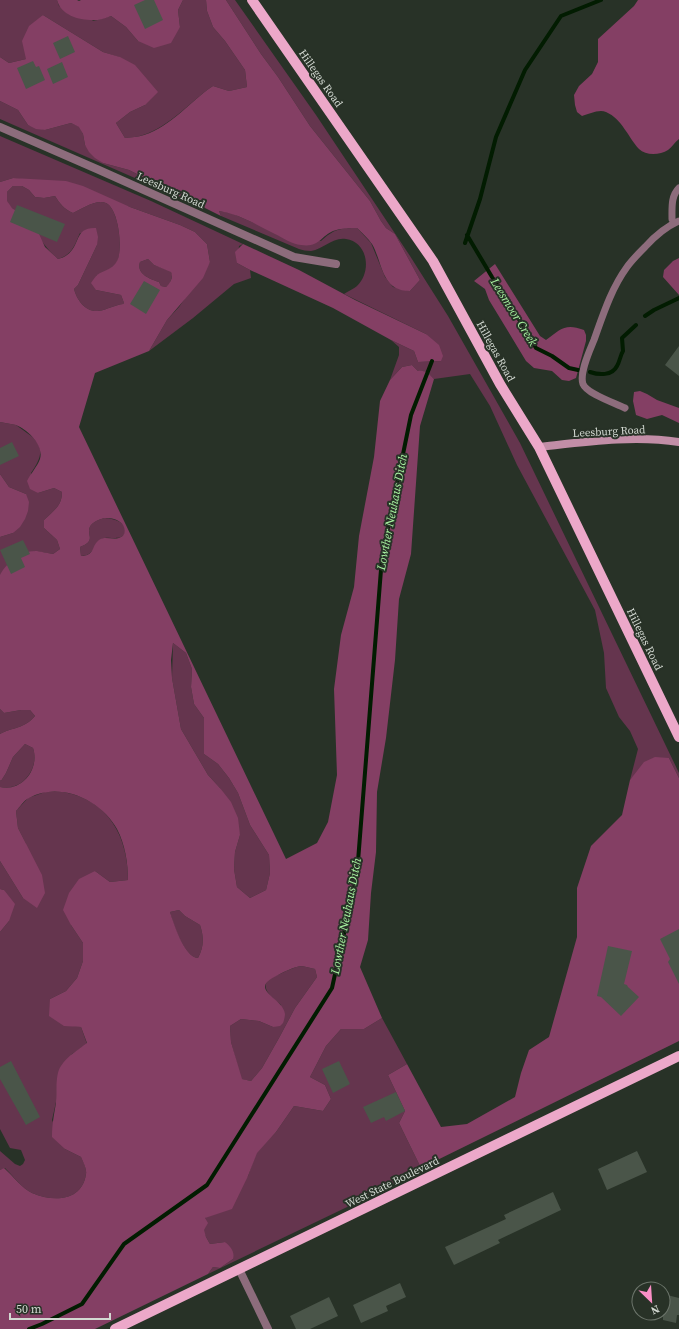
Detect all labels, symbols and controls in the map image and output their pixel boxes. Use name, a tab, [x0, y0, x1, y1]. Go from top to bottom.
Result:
street label: Hillegas Road	[295, 46, 347, 111]
street label: Leesburg Road	[134, 169, 208, 212]
water label: Leesmoor Creek	[486, 274, 541, 349]
street label: Hillegas Road	[473, 318, 519, 385]
street label: Leesburg Road	[572, 422, 647, 441]
water label: Lowther Neuhaus Ditch	[373, 452, 411, 573]
street label: Hillegas Road	[623, 606, 666, 674]
water label: Lowther Neuhaus Ditch	[327, 856, 365, 977]
street label: West State Boulevard	[343, 1153, 442, 1212]
north arrow	[631, 1281, 671, 1321]
scale bar	[10, 1295, 110, 1321]
text: 50 m	[16, 1301, 42, 1317]
text: N	[648, 1301, 662, 1318]

